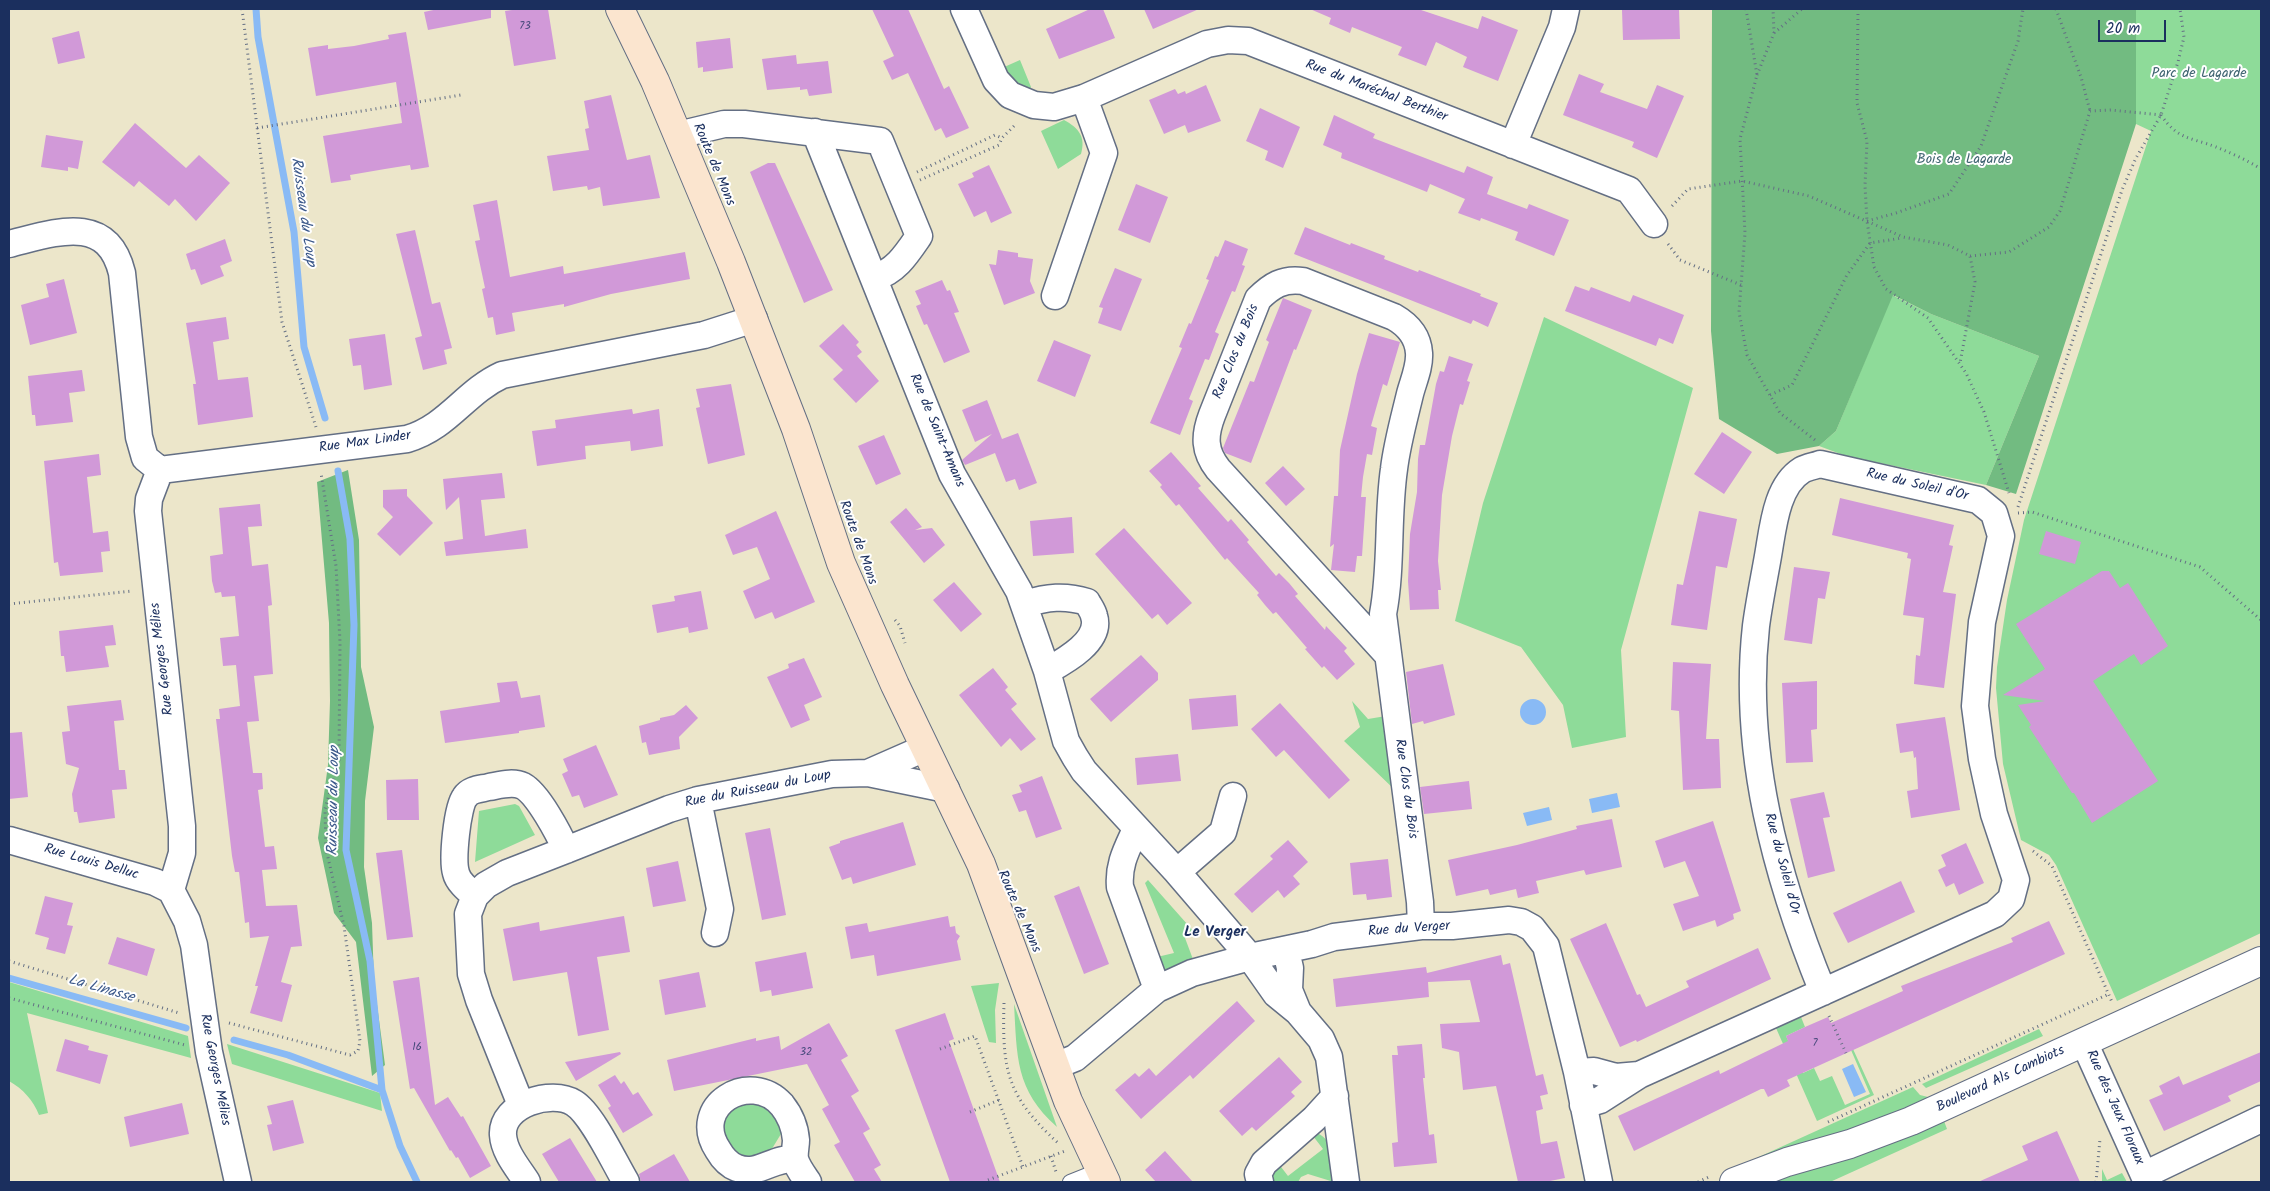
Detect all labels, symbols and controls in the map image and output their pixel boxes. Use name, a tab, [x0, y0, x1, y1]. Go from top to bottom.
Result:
scale bar	[2100, 10, 2168, 42]
text: 20 m	[2106, 17, 2140, 41]
house number: 73	[519, 20, 531, 34]
street label: Rue du Maréchal Berthier	[1303, 57, 1449, 127]
park label: Parc de Lagarde	[2152, 67, 2246, 83]
street label: Route de Mons	[688, 121, 738, 209]
park label: Bois de Lagarde	[1917, 153, 2011, 169]
water label: Ruisseau du Loup	[285, 157, 319, 267]
street label: Rue Clos du Bois	[1210, 302, 1264, 402]
street label: Rue de Saint-Amans	[904, 372, 968, 490]
street label: Rue Max Linder	[318, 428, 412, 458]
street label: Rue du Soleil d'Or	[1864, 466, 1970, 506]
street label: Route de Mons	[834, 499, 880, 587]
street label: Rue Georges Mélies	[148, 602, 178, 716]
street label: Rue Clos du Bois	[1390, 738, 1420, 840]
water label: Ruisseau du Loup	[325, 746, 345, 856]
street label: Rue du Ruisseau du Loup	[684, 768, 832, 812]
street label: Rue du Soleil d'Or	[1759, 811, 1803, 917]
street label: Rue Louis Delluc	[42, 841, 140, 885]
street label: Route de Mons	[992, 868, 1044, 956]
street label: Rue du Verger	[1367, 919, 1451, 941]
district label: Le Verger	[1184, 924, 1246, 942]
water label: La Linasse	[66, 972, 136, 1008]
street label: Rue Georges Mélies	[195, 1013, 233, 1127]
house number: 7	[1812, 1037, 1818, 1051]
house number: 16	[412, 1041, 422, 1055]
street label: Boulevard Als Cambiots	[1934, 1043, 2068, 1117]
house number: 32	[800, 1046, 812, 1060]
street label: Rue des Jeux Floraux	[2081, 1048, 2147, 1168]

